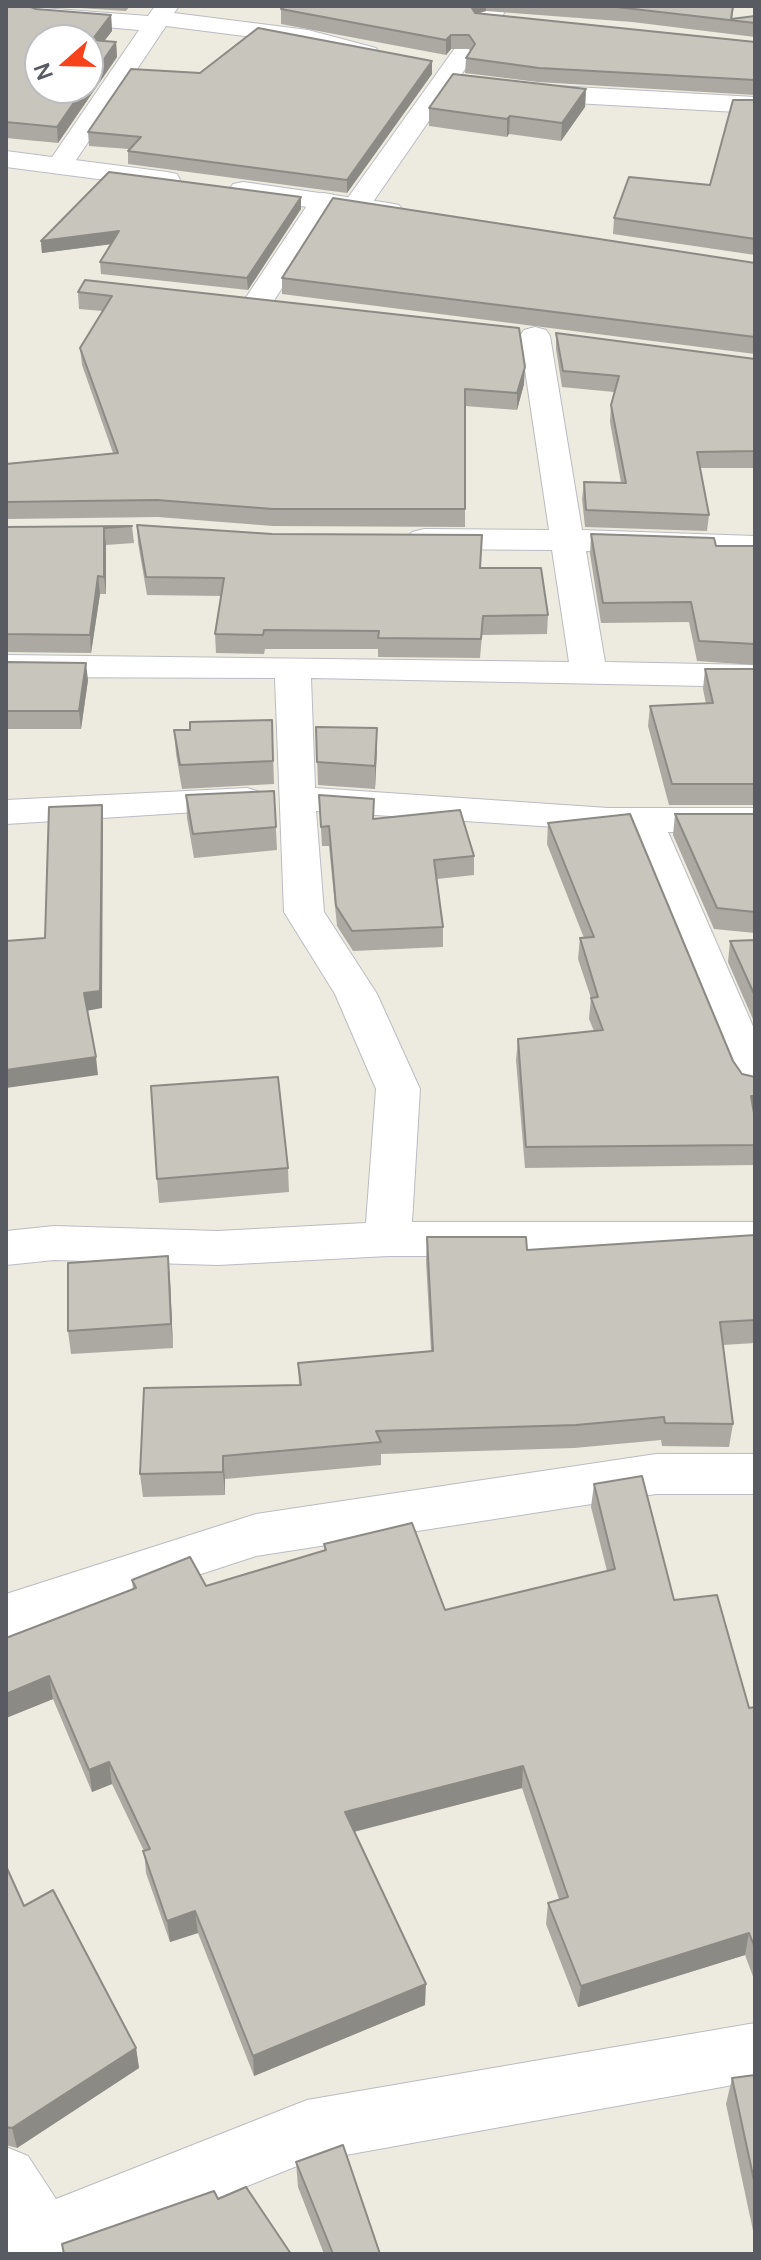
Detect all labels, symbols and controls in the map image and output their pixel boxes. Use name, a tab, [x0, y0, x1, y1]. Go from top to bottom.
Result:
north arrow	[24, 24, 104, 104]
text: N	[27, 59, 60, 84]

